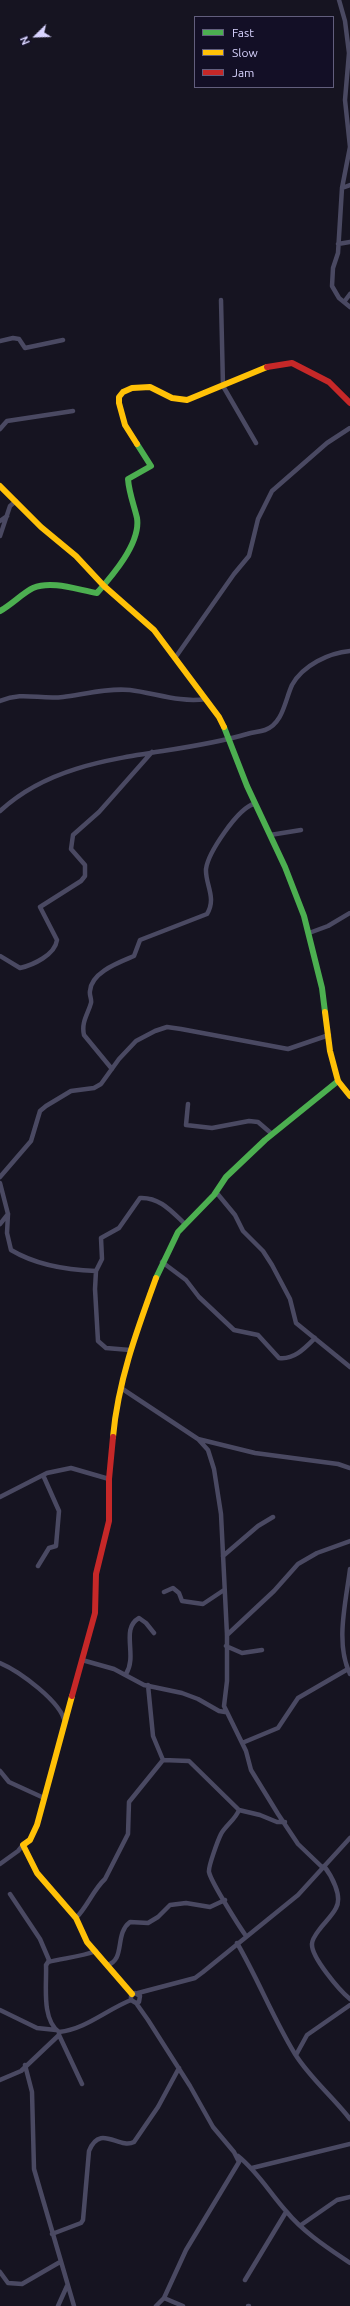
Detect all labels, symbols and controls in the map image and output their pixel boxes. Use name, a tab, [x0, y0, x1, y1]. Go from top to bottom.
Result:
north arrow	[16, 16, 56, 56]
legend	[194, 16, 334, 88]
text: Fast	[232, 26, 254, 39]
text: N	[18, 35, 32, 47]
text: Slow	[232, 46, 258, 59]
text: Jam	[232, 66, 254, 79]

